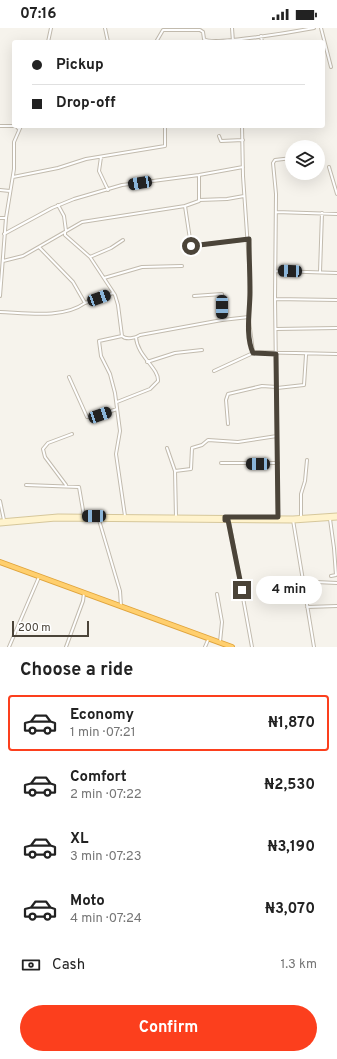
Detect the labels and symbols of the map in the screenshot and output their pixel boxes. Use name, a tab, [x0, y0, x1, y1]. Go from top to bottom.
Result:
car	[127, 175, 153, 191]
route start	[182, 237, 200, 255]
car	[278, 265, 302, 277]
car	[86, 288, 112, 308]
car	[216, 295, 228, 319]
car	[87, 405, 113, 425]
car	[246, 458, 270, 470]
car	[82, 510, 106, 522]
callout: 4 min	[256, 576, 322, 604]
route end	[233, 581, 251, 599]
scale bar	[12, 619, 89, 638]

